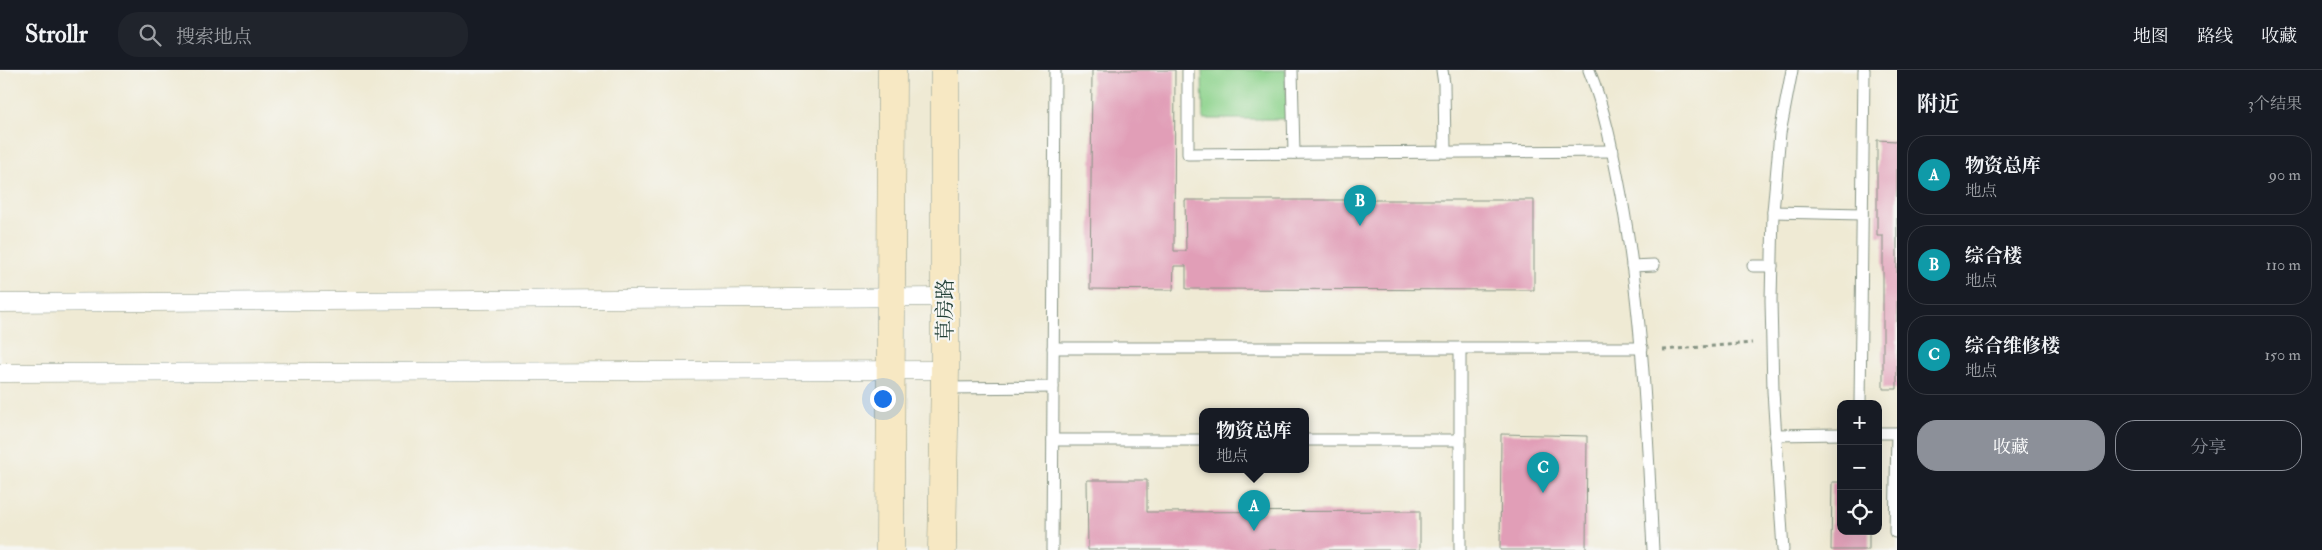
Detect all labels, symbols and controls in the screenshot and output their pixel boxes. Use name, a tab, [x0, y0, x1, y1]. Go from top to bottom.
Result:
search box	[118, 12, 468, 57]
text: Strollr	[25, 19, 88, 50]
icon: search	[136, 21, 164, 49]
text: 搜索地点	[176, 25, 252, 49]
text: 地图	[2133, 25, 2169, 48]
text: 路线	[2197, 25, 2233, 48]
text: 收藏	[2261, 25, 2297, 48]
text: 附近	[1917, 91, 1959, 118]
text: 3个结果	[2248, 94, 2302, 114]
text: 物资总库	[1965, 154, 2041, 178]
text: A	[1929, 165, 1939, 185]
text: 90 m	[2269, 165, 2301, 185]
text: 地点	[1965, 181, 1997, 201]
pin: B	[1344, 185, 1376, 226]
text: 综合楼	[1965, 244, 2022, 268]
text: B	[1929, 255, 1939, 275]
text: 110 m	[2266, 255, 2301, 275]
text: 地点	[1965, 271, 1997, 291]
street label: 草房路	[932, 279, 959, 342]
text: 综合维修楼	[1965, 334, 2060, 358]
text: C	[1928, 345, 1940, 365]
text: 150 m	[2264, 345, 2301, 365]
text: 地点	[1965, 361, 1997, 381]
your location	[870, 386, 896, 412]
map controls	[1837, 400, 1882, 535]
button: +	[1837, 400, 1882, 445]
popup	[1199, 408, 1309, 473]
text: 物资总库	[1216, 419, 1292, 443]
button: 收藏	[1917, 420, 2105, 471]
button: 分享	[2115, 420, 2302, 471]
button: −	[1837, 445, 1882, 490]
text: 地点	[1216, 446, 1248, 466]
pin: C	[1527, 452, 1559, 493]
pin: A	[1238, 490, 1270, 531]
button: locate	[1837, 490, 1882, 535]

